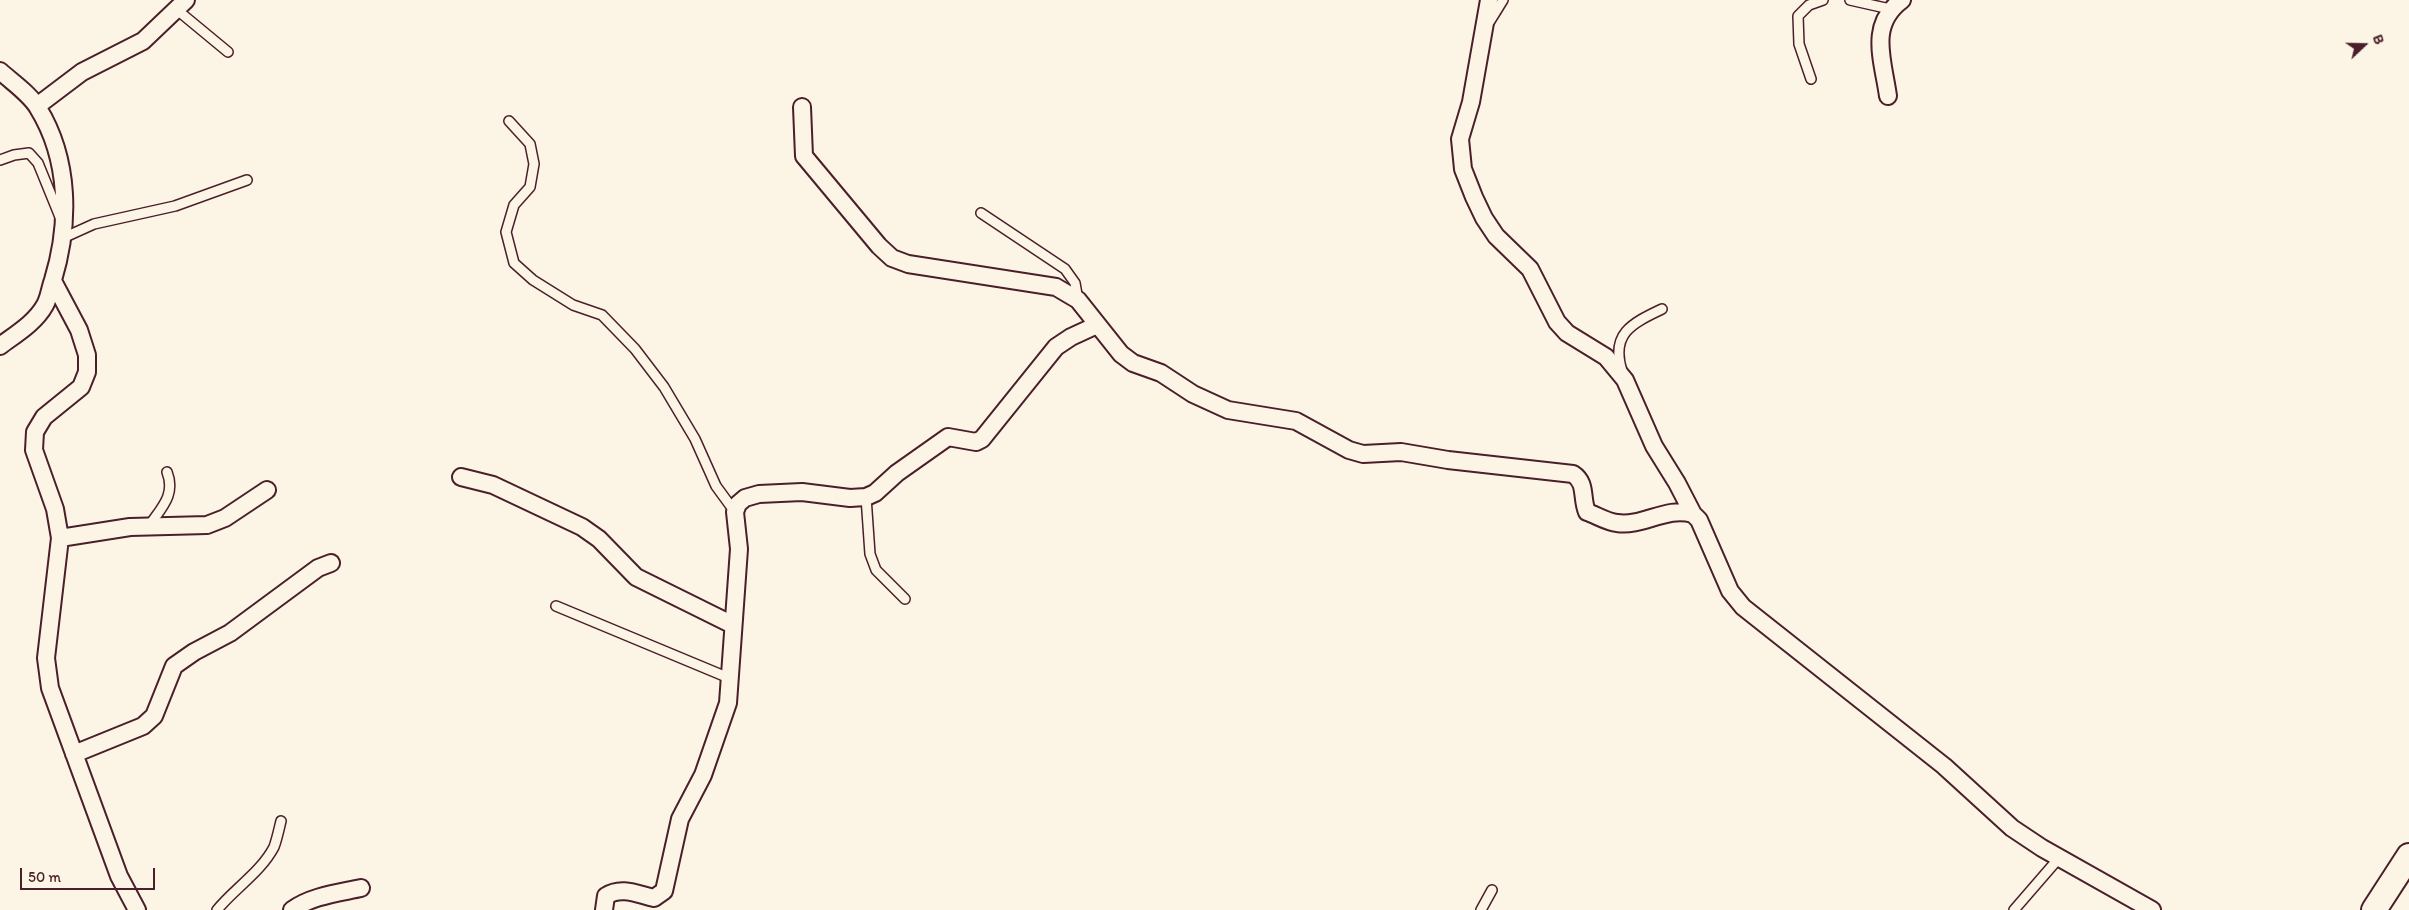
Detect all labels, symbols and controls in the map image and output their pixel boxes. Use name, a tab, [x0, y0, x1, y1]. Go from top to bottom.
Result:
north arrow	[2339, 20, 2389, 70]
text: B	[2369, 32, 2388, 47]
scale bar	[22, 858, 158, 890]
text: 50 m	[28, 868, 61, 886]

